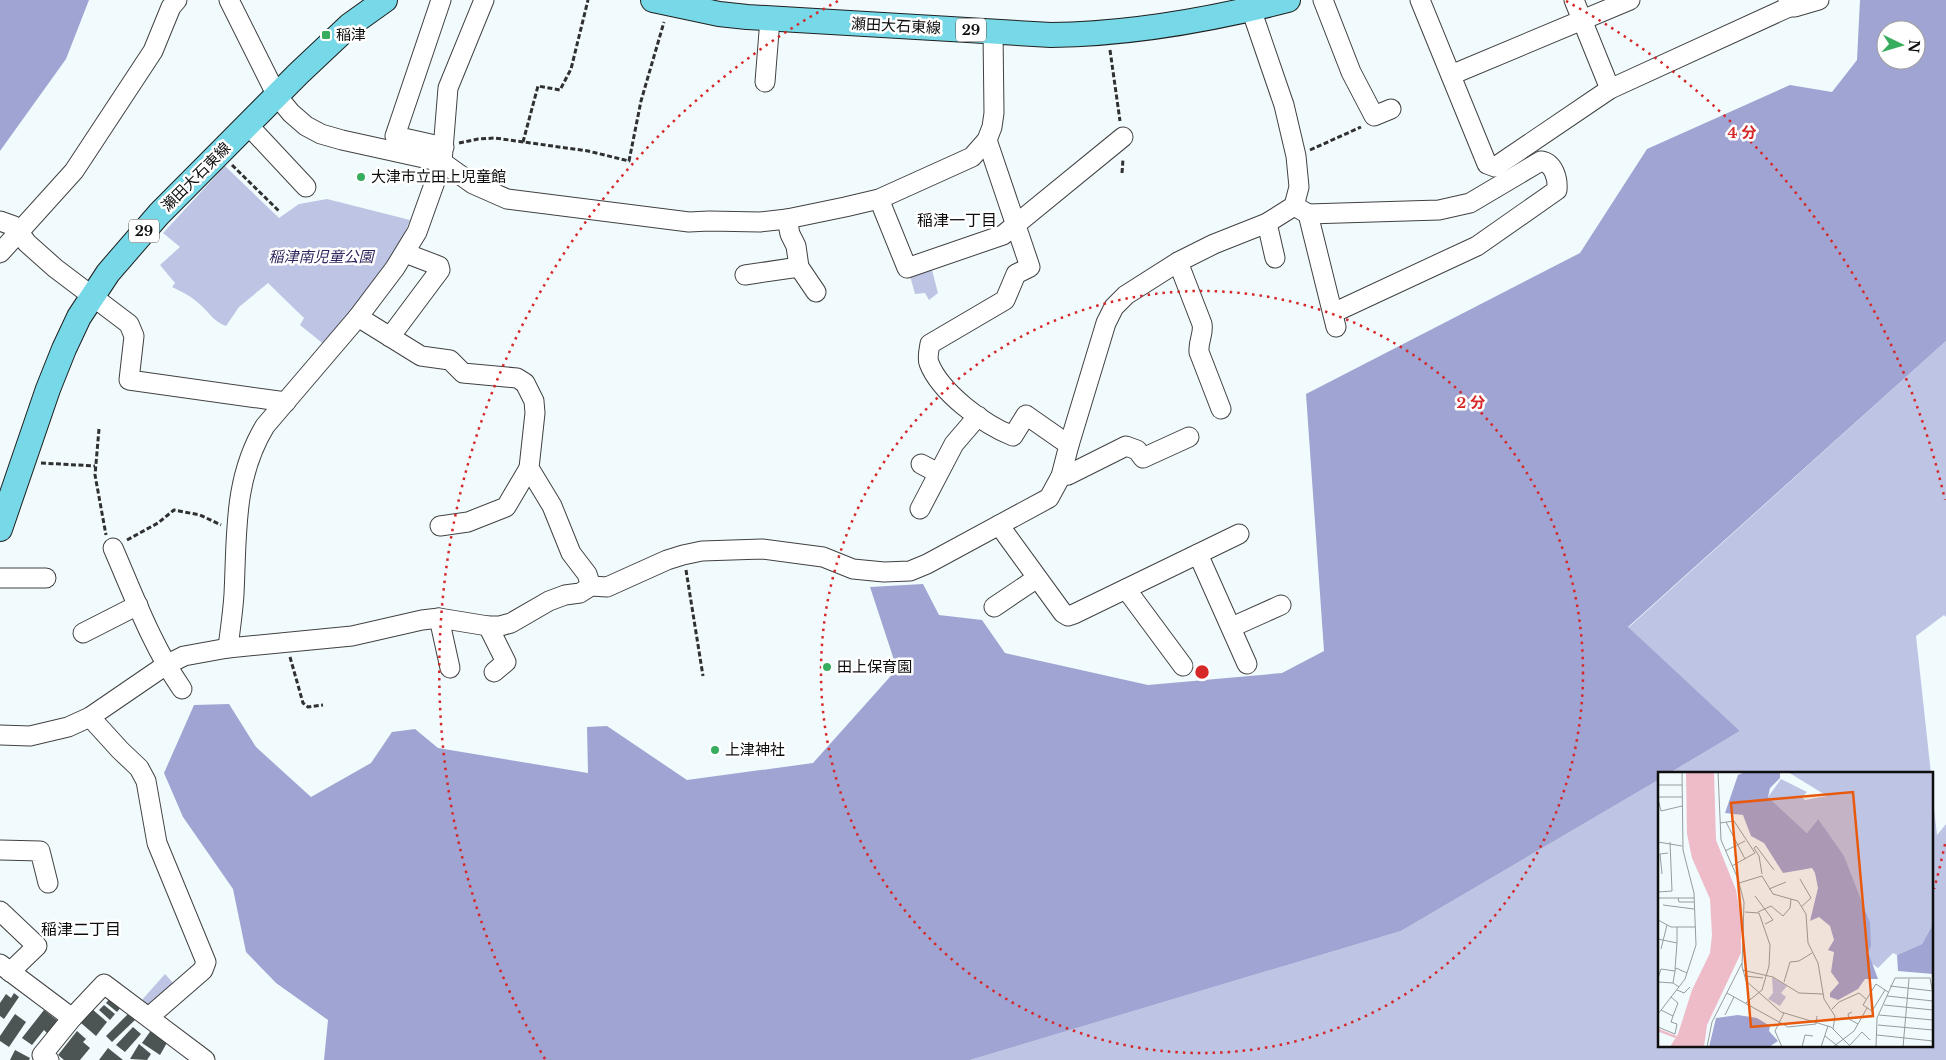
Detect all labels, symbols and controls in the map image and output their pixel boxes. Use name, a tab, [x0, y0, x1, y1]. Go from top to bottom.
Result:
street label: 瀬田大石東線	[851, 14, 941, 37]
road number: 29	[956, 18, 986, 42]
north arrow	[1876, 20, 1926, 70]
place label: 稲津	[336, 25, 366, 44]
marker: 稲津	[320, 29, 332, 41]
text: N	[1904, 39, 1923, 53]
text: 4 分	[1728, 123, 1756, 142]
street label: 瀬田大石東線	[157, 138, 234, 215]
place label: 大津市立田上児童館	[371, 167, 506, 186]
marker: 大津市立田上児童館	[355, 171, 367, 183]
district label: 稲津一丁目	[917, 210, 997, 230]
road number: 29	[129, 220, 159, 242]
park label: 稲津南児童公園	[268, 247, 375, 266]
text: 2 分	[1457, 393, 1485, 412]
place label: 田上保育園	[837, 657, 912, 676]
marker: 田上保育園	[821, 661, 833, 673]
centre of rings	[1193, 663, 1211, 681]
place label: 上津神社	[725, 740, 785, 759]
marker: 上津神社	[709, 744, 721, 756]
inset map	[1658, 772, 1934, 1048]
district label: 稲津二丁目	[41, 919, 121, 939]

